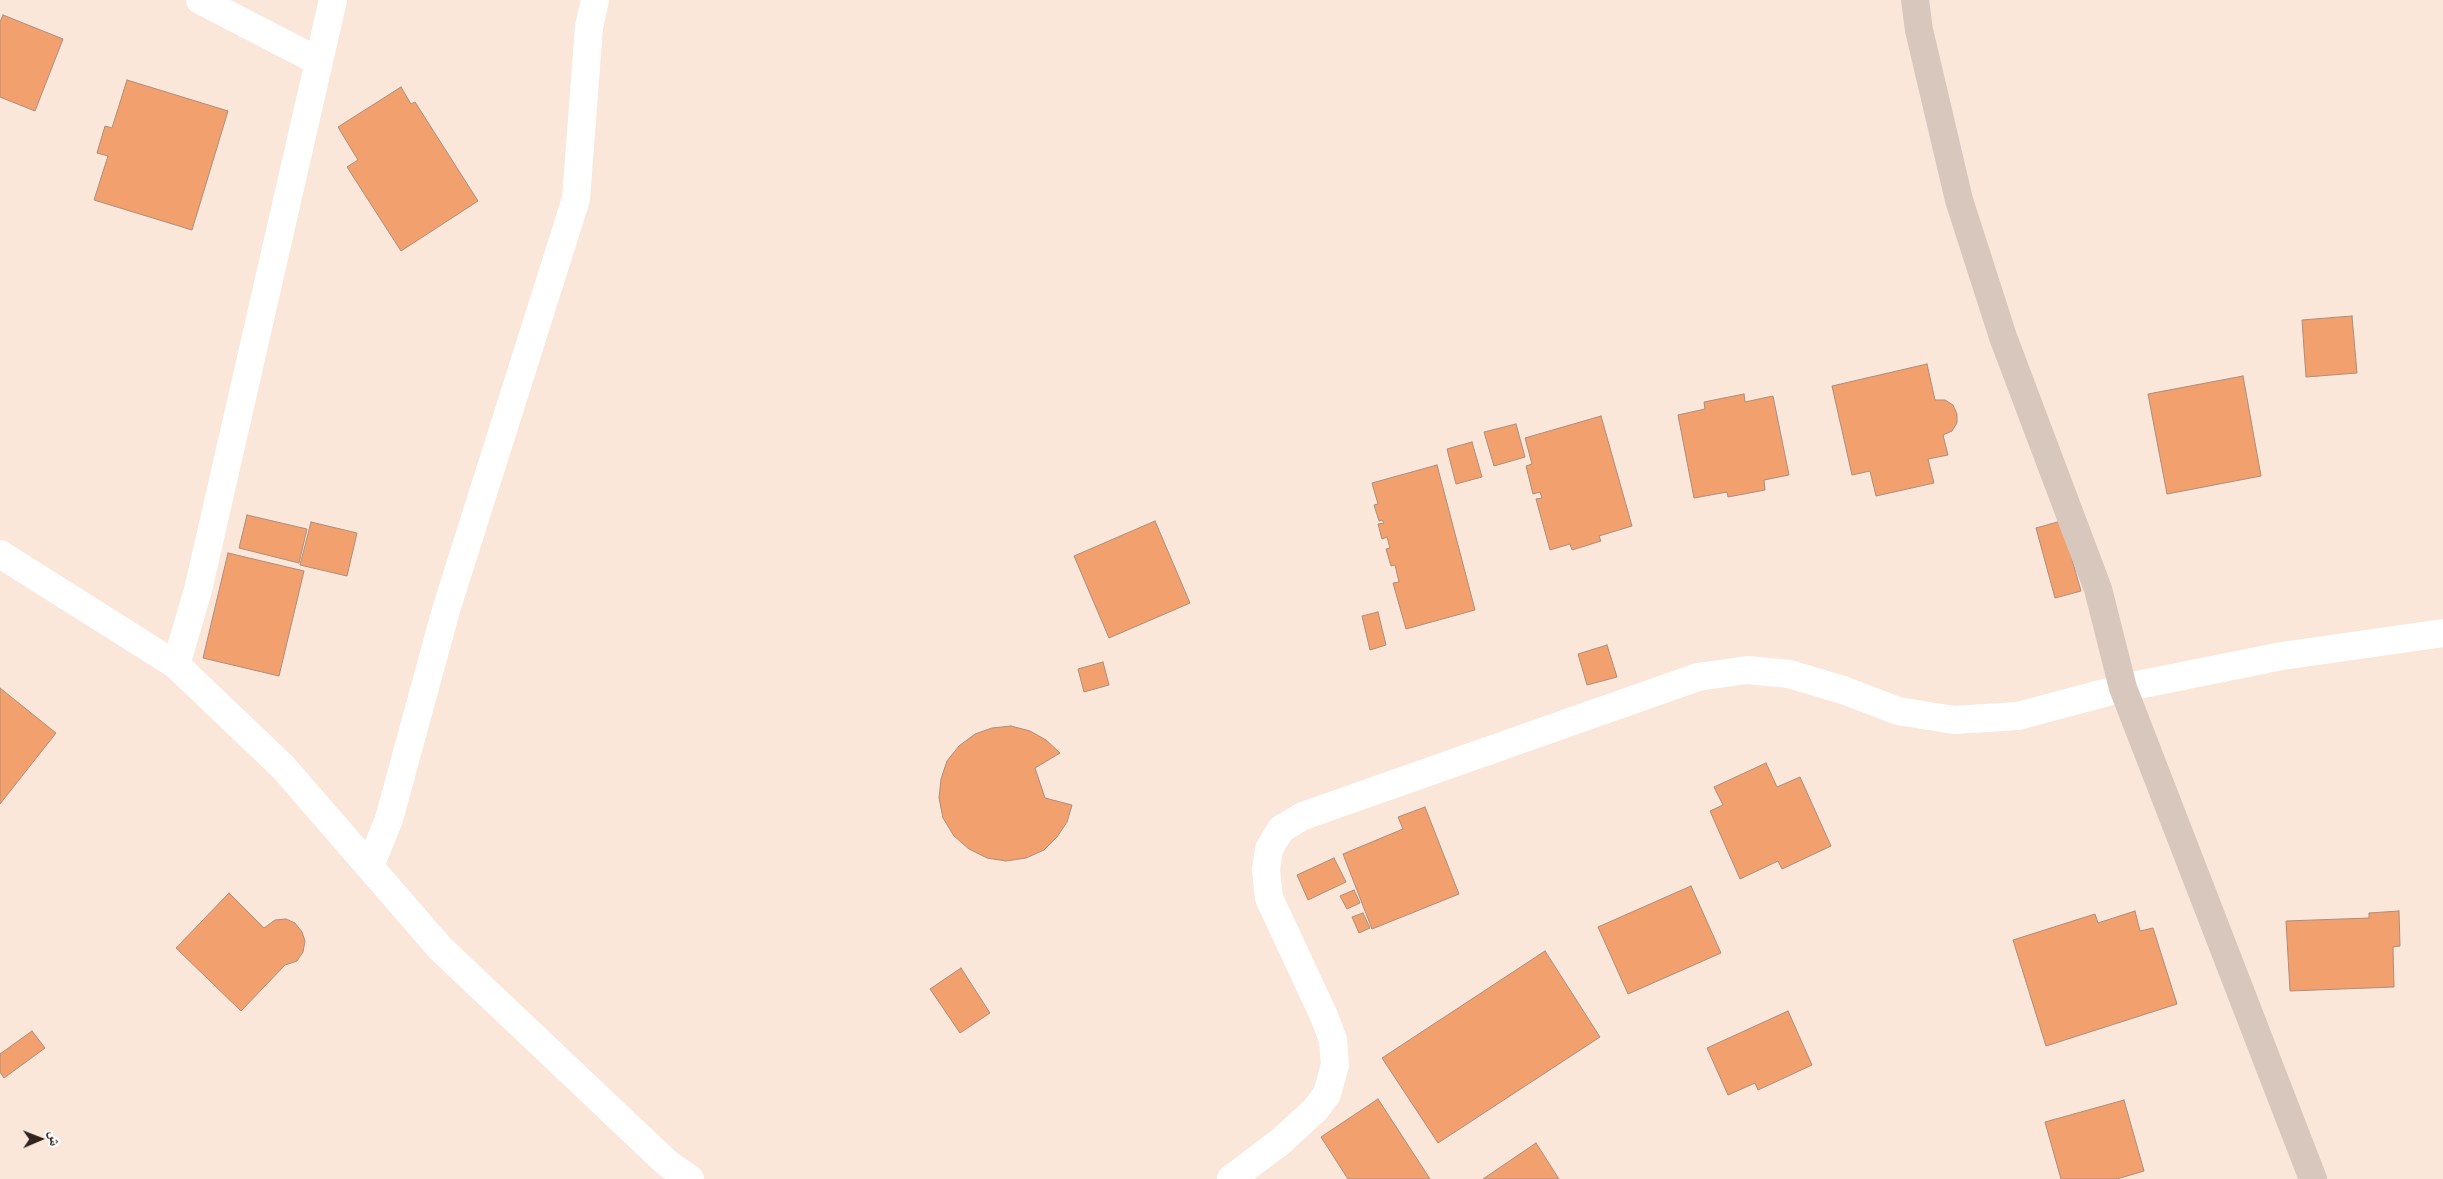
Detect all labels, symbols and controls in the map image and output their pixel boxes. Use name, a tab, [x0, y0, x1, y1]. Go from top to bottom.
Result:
north arrow	[15, 1114, 65, 1164]
text: ش	[46, 1131, 64, 1146]

